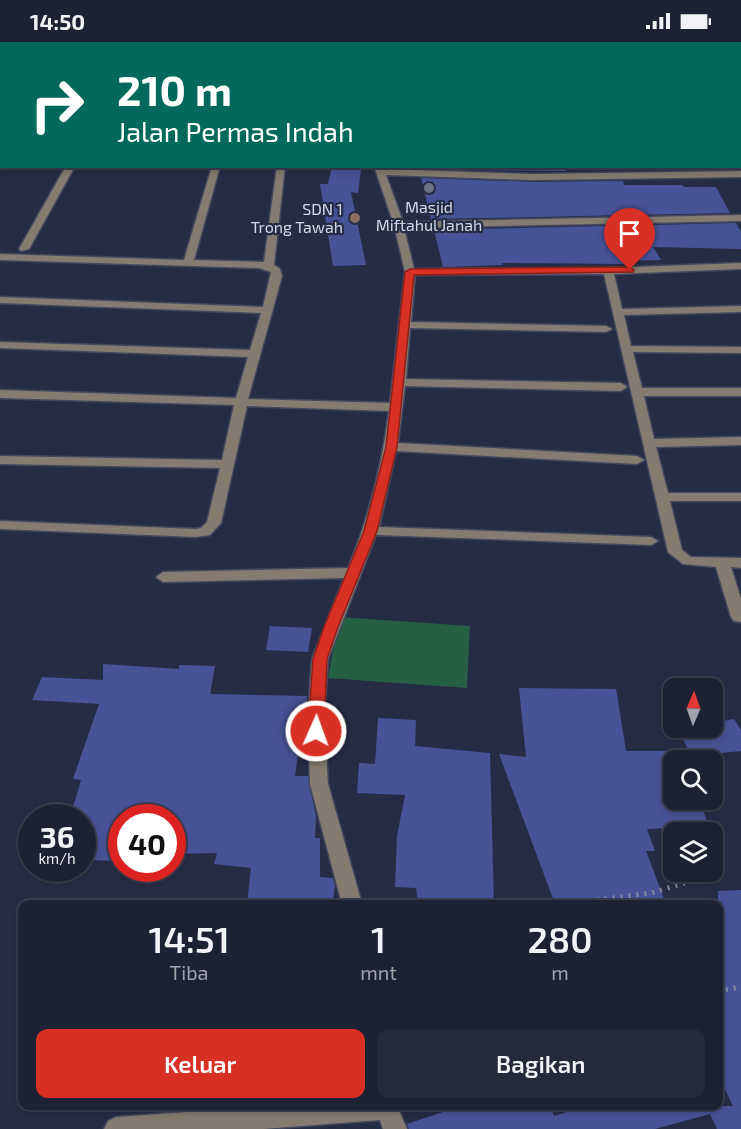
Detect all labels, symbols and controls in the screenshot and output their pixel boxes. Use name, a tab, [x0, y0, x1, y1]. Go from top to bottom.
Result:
text: 14:50	[30, 8, 85, 34]
text: 210 m	[117, 64, 232, 114]
icon: right	[18, 66, 96, 144]
text: Jalan Permas Indah	[117, 115, 354, 147]
marker: Masjid Miftahul Janah	[422, 181, 436, 195]
place label: Masjid Miftahul Janah	[376, 197, 482, 234]
place label: SDN 1 Trong Tawah	[251, 199, 343, 236]
pin	[604, 208, 655, 270]
marker: SDN 1 Trong Tawah	[348, 211, 362, 225]
icon: arrive	[613, 217, 646, 250]
north arrow	[663, 678, 723, 738]
map controls	[663, 678, 723, 882]
position arrow	[284, 699, 348, 763]
button: search	[663, 750, 723, 810]
speed limit sign: 40	[108, 804, 186, 882]
text: 36	[40, 818, 74, 854]
button: layers	[663, 822, 723, 882]
text: km/h	[38, 849, 76, 867]
text: 14:51	[148, 917, 230, 960]
text: 1	[371, 917, 386, 960]
text: 280	[527, 917, 593, 960]
text: Tiba	[170, 960, 209, 984]
text: mnt	[360, 960, 397, 984]
text: m	[551, 960, 569, 984]
button: Keluar	[36, 1029, 365, 1098]
button: Bagikan	[377, 1029, 705, 1098]

